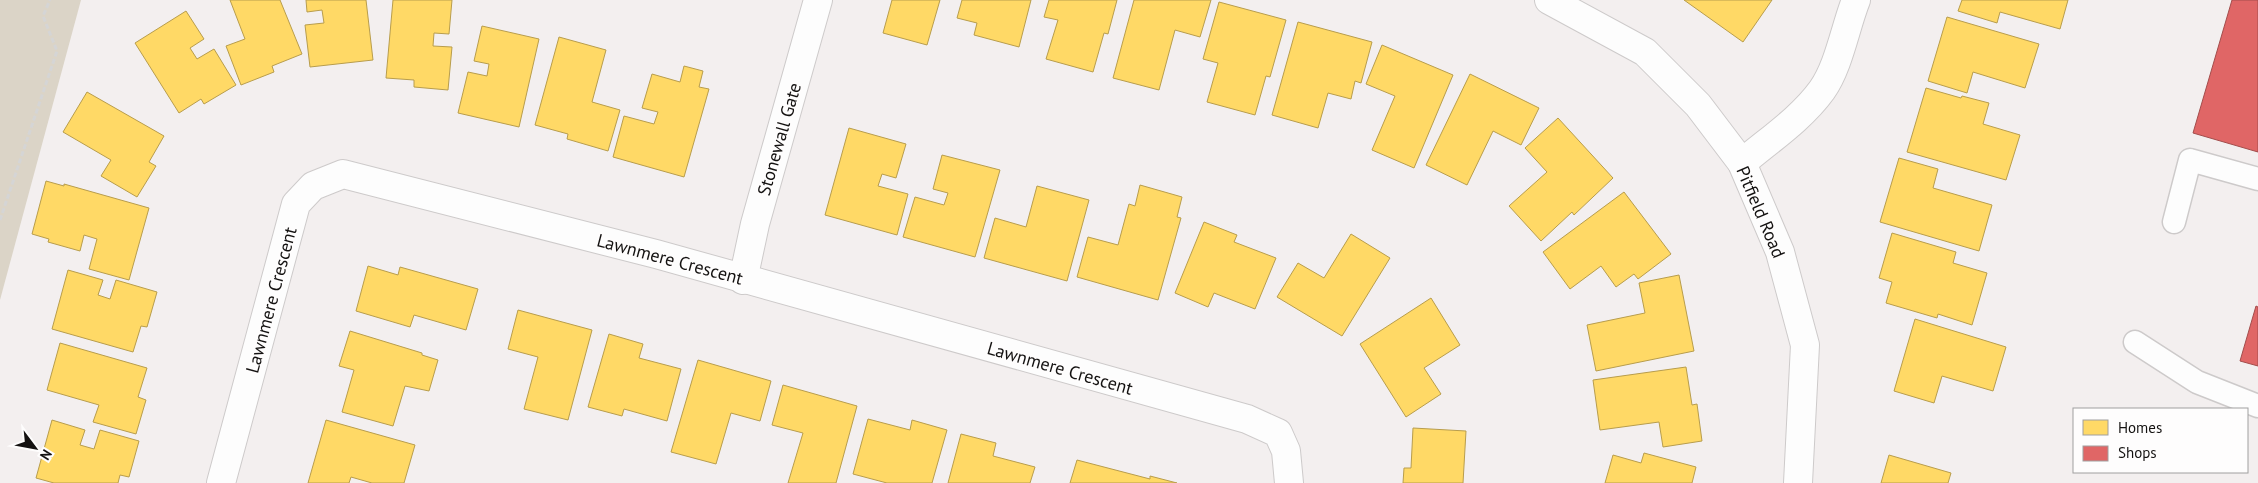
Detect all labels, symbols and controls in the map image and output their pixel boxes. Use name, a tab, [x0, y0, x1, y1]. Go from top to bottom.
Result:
street label: Stonewall Gate	[752, 80, 806, 198]
street label: Pitfield Road	[1731, 163, 1791, 261]
street label: Lawnmere Crescent	[240, 224, 302, 376]
street label: Lawnmere Crescent	[594, 228, 746, 290]
street label: Lawnmere Crescent	[985, 336, 1135, 400]
legend	[2073, 408, 2248, 473]
text: Homes	[2118, 418, 2162, 437]
north arrow	[10, 423, 60, 473]
text: Shops	[2118, 443, 2157, 462]
text: N	[36, 446, 56, 464]

